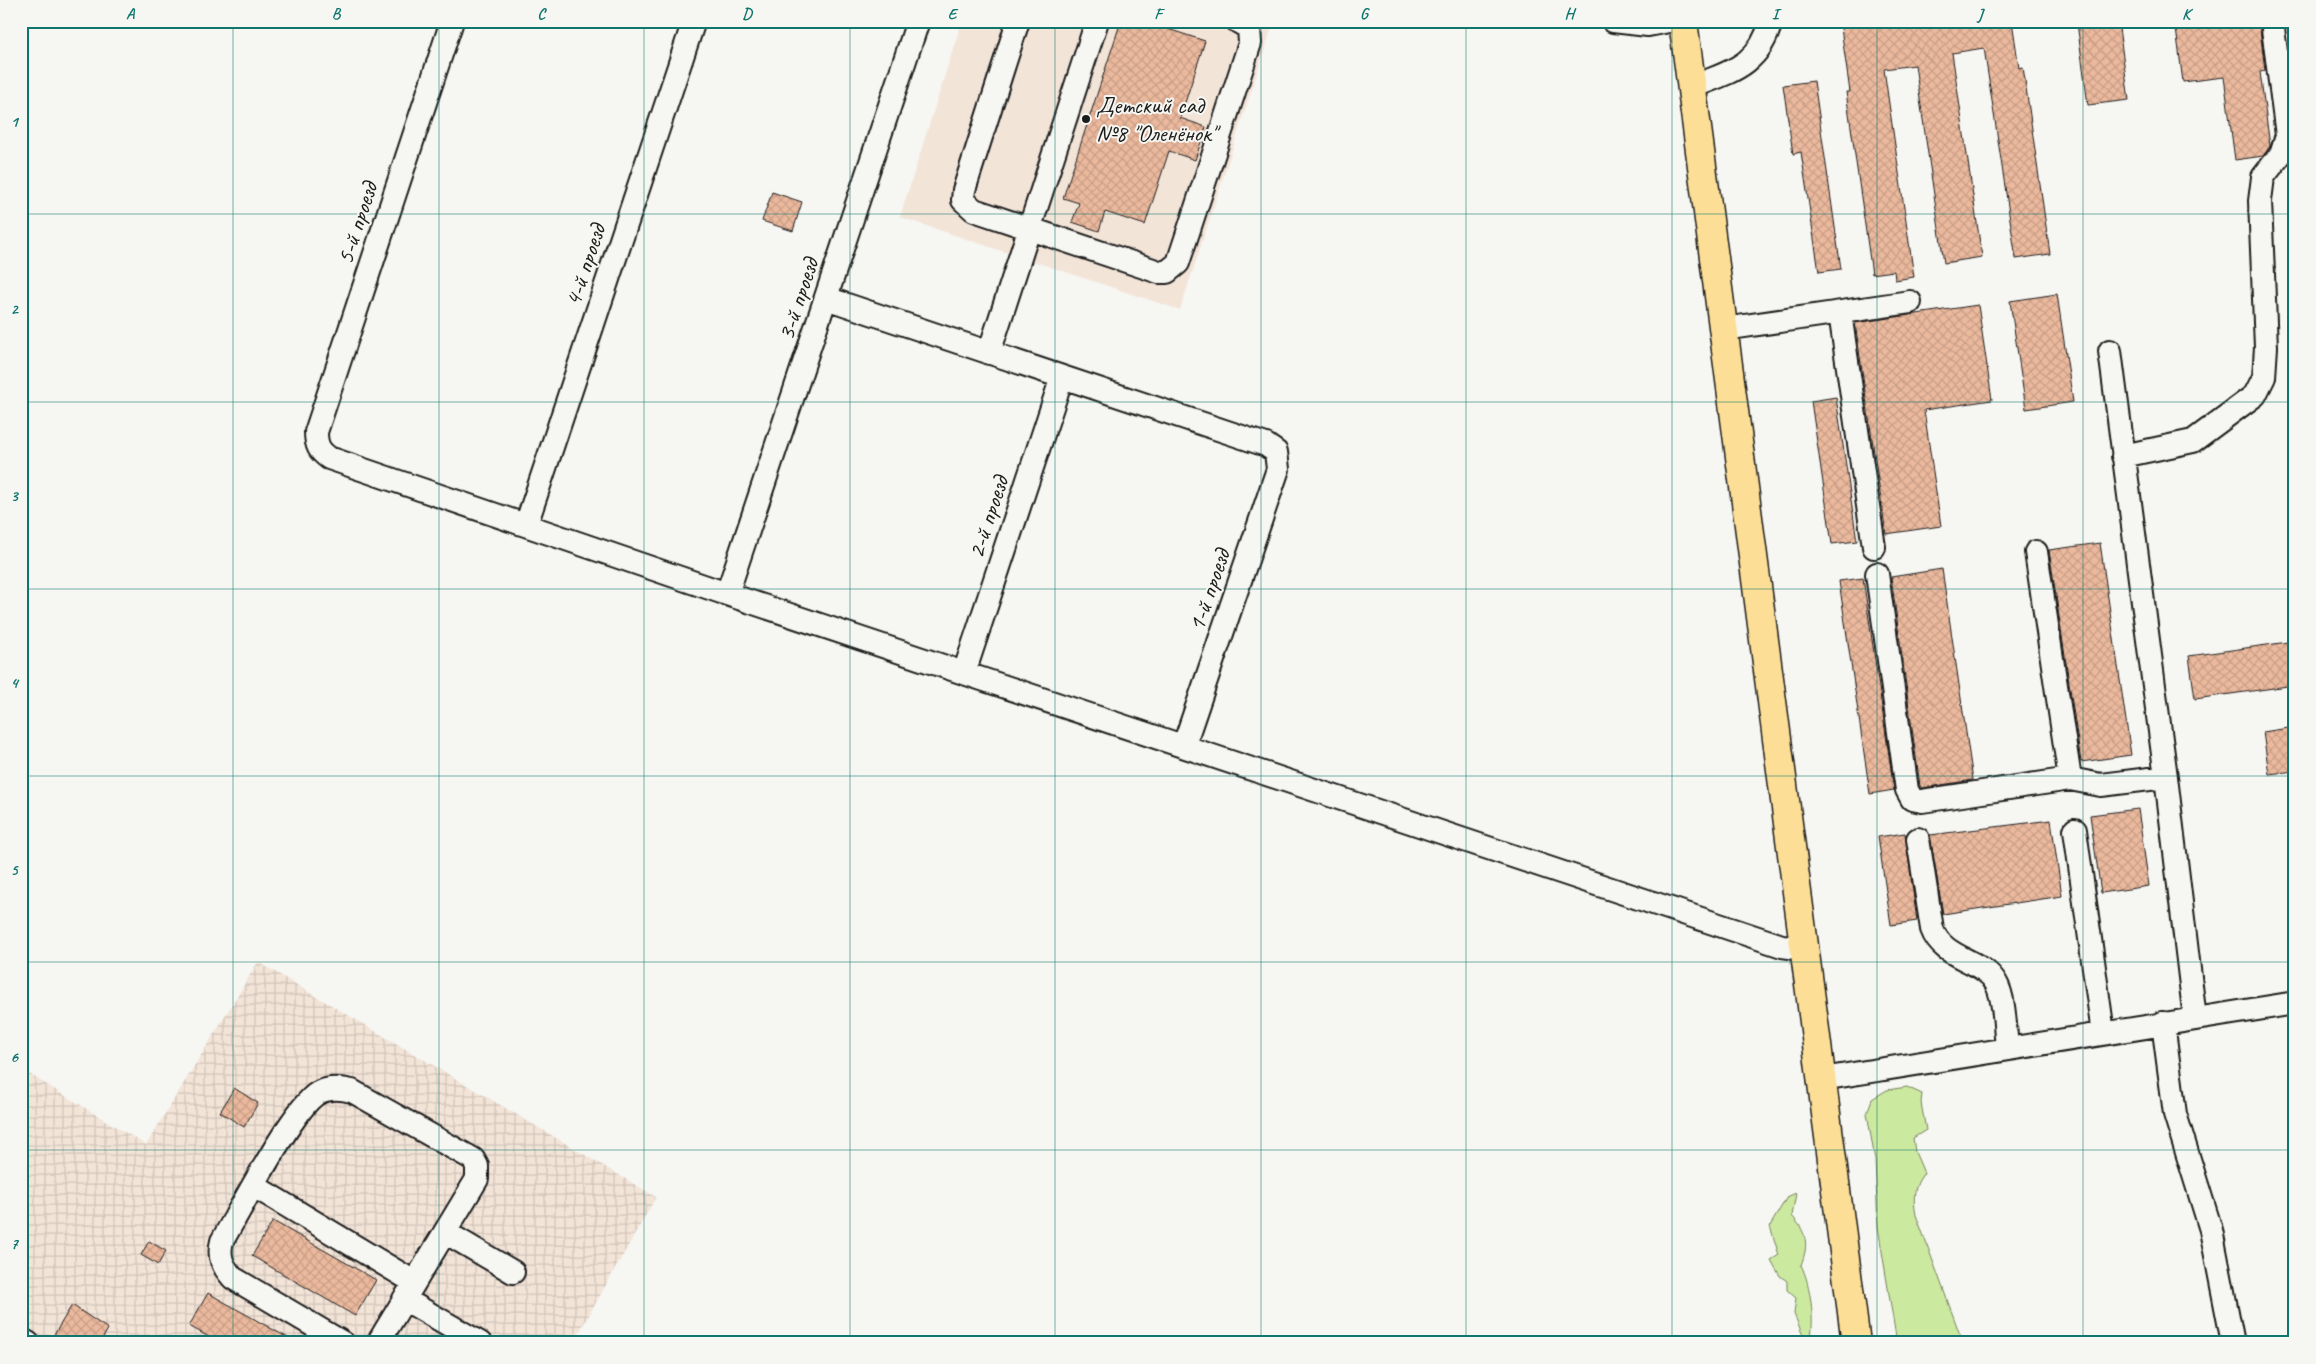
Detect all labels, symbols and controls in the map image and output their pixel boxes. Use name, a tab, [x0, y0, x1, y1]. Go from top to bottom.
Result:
text: A	[126, 4, 136, 24]
text: B	[332, 4, 342, 24]
text: C	[537, 4, 547, 24]
text: D	[742, 4, 753, 24]
text: E	[948, 4, 959, 24]
text: F	[1154, 4, 1165, 24]
text: G	[1360, 4, 1370, 24]
text: H	[1564, 4, 1576, 24]
text: I	[1772, 4, 1782, 24]
text: J	[1976, 4, 1985, 24]
text: K	[2182, 4, 2194, 24]
place label: Детский сад №8 "Оленёнок"	[1096, 90, 1222, 148]
text: 1	[10, 112, 19, 132]
marker: Детский сад №8 "Оленёнок"	[1080, 113, 1092, 125]
street label: 5-й проезд	[330, 176, 385, 268]
street label: 4-й проезд	[558, 218, 613, 310]
street label: 3-й проезд	[771, 252, 826, 344]
text: 2	[10, 299, 19, 319]
street label: 2-й проезд	[961, 470, 1016, 562]
text: 3	[10, 486, 19, 506]
street label: 1-й проезд	[1181, 543, 1238, 635]
text: 4	[10, 673, 19, 693]
text: 5	[11, 860, 20, 880]
text: 6	[10, 1047, 19, 1067]
text: 7	[10, 1234, 19, 1254]

